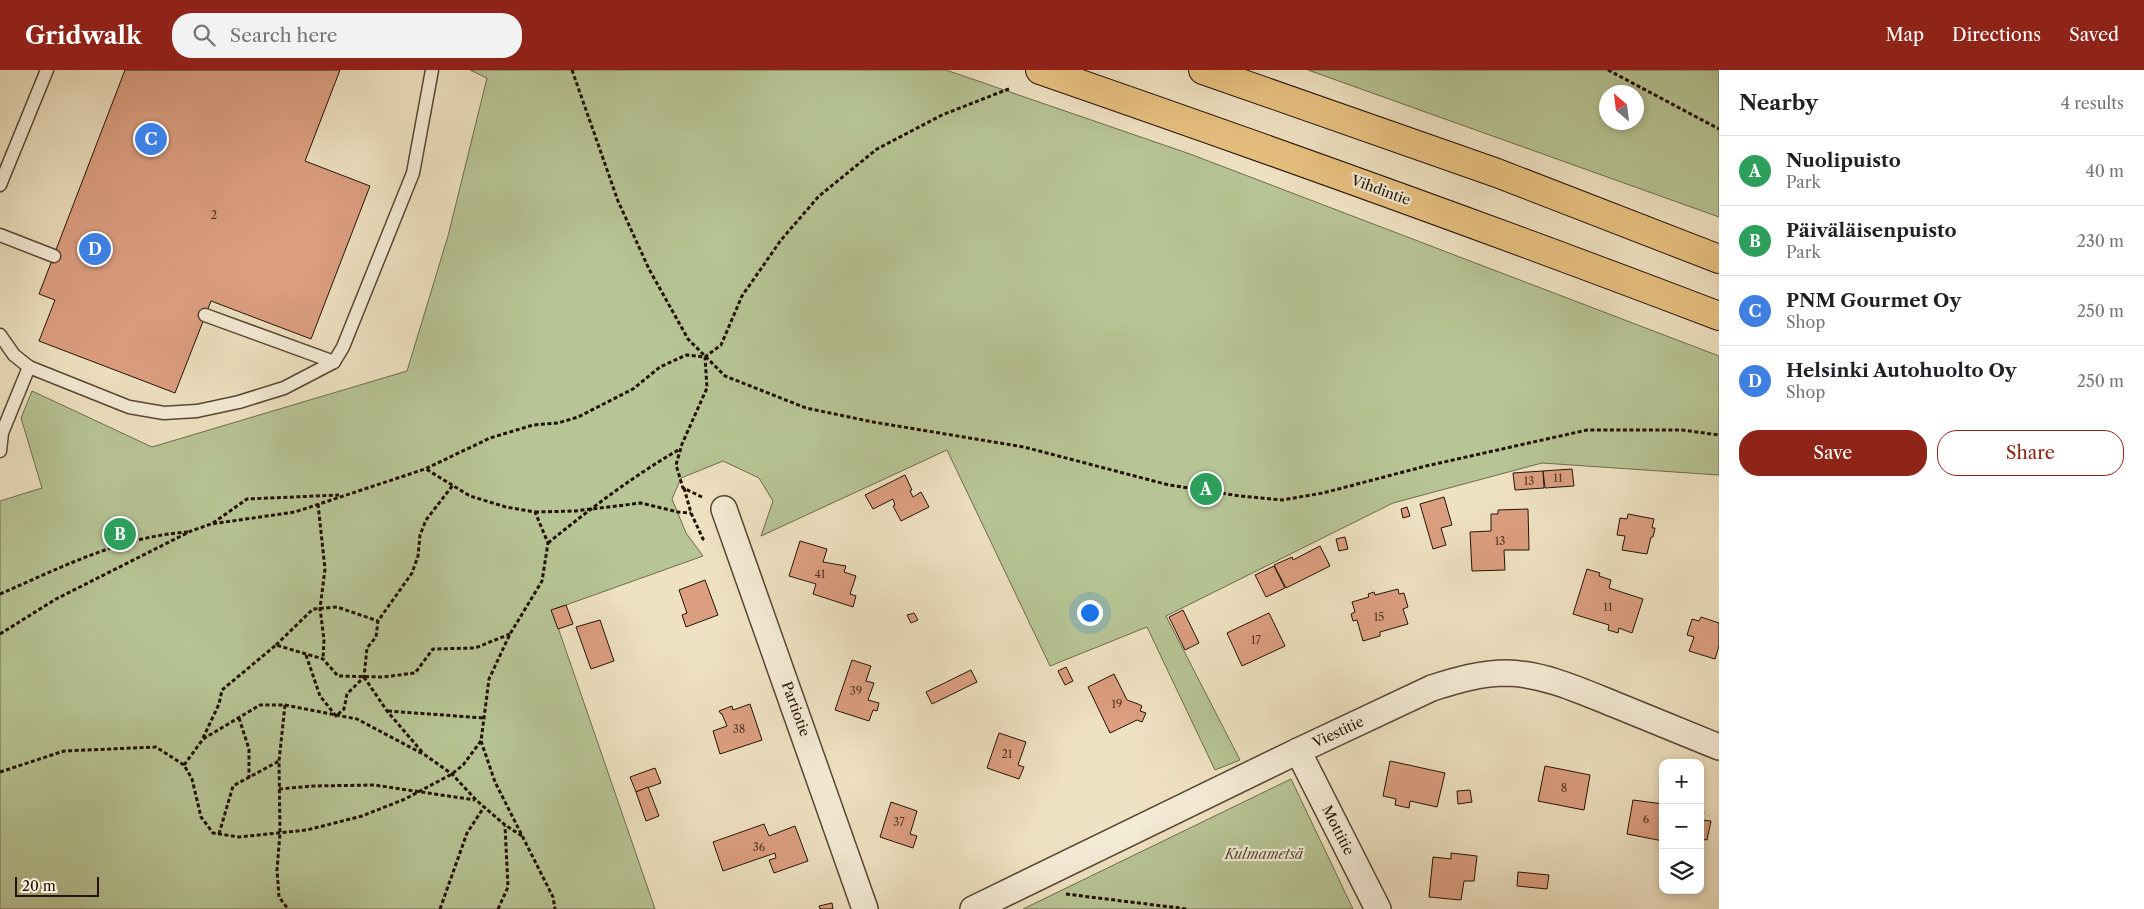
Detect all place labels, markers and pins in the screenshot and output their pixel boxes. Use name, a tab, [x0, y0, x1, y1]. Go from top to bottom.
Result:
pin: C	[135, 120, 167, 158]
pin: D	[79, 230, 111, 268]
pin: A	[1190, 470, 1222, 508]
pin: B	[104, 515, 136, 553]

